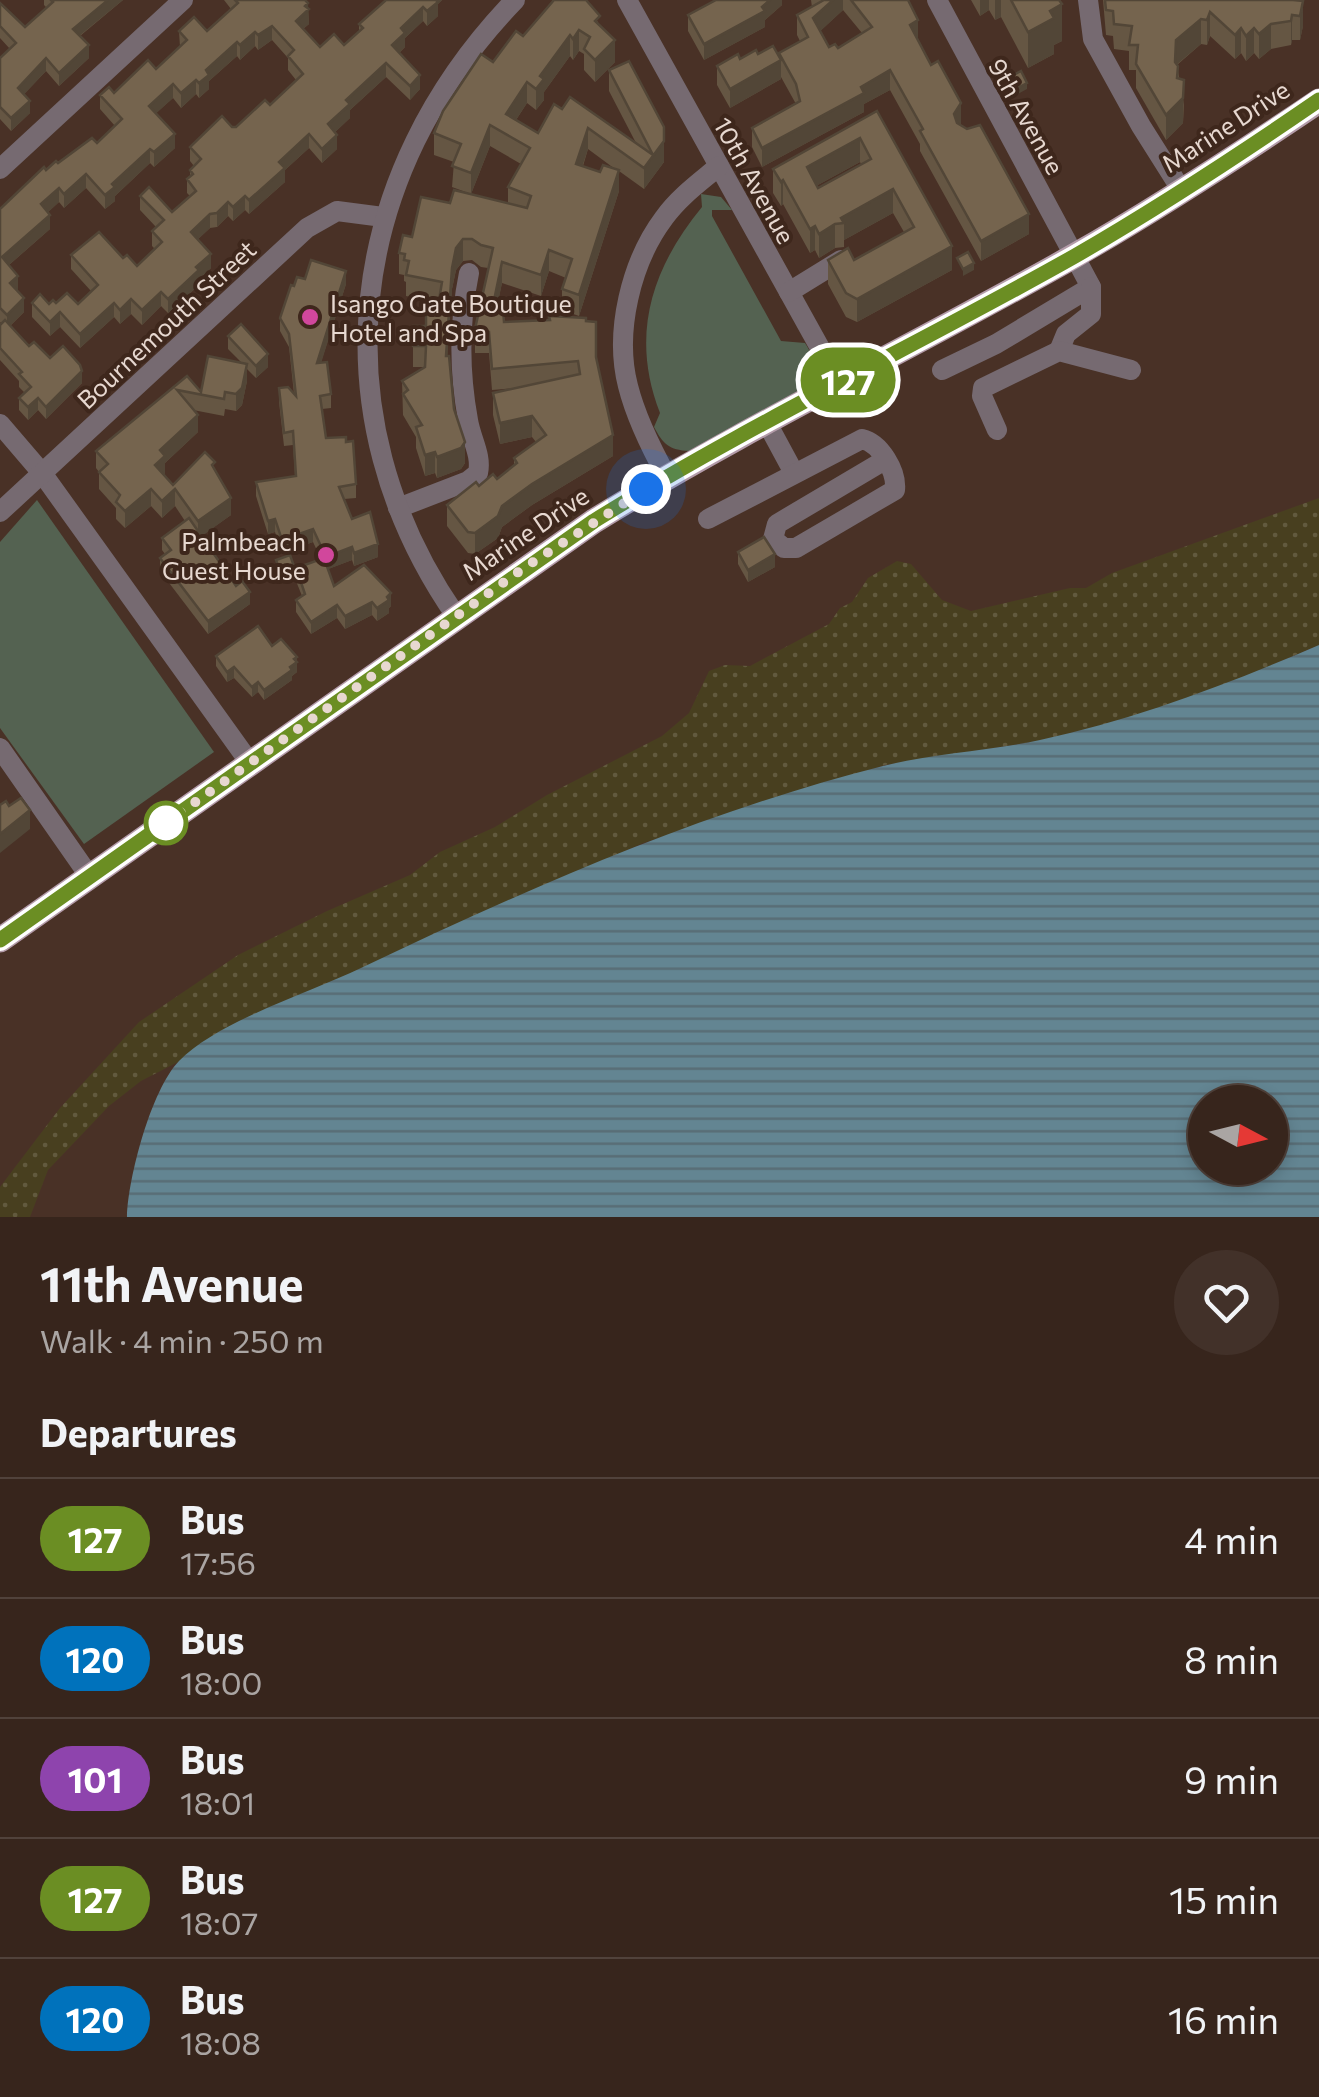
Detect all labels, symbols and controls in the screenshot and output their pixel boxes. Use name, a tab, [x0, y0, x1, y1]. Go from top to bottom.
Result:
street label: 9th Avenue	[983, 53, 1071, 179]
street label: Marine Drive	[1156, 74, 1294, 178]
street label: 10th Avenue	[708, 112, 802, 248]
street label: Bournemouth Street	[70, 233, 262, 415]
place label: Isango Gate Boutique Hotel and Spa	[330, 288, 572, 347]
marker: Isango Gate Boutique Hotel and Spa	[299, 306, 321, 328]
line badge: 127	[790, 348, 906, 412]
text: 127	[821, 359, 875, 402]
your location	[621, 464, 671, 514]
street label: Marine Drive	[456, 480, 594, 586]
place label: Palmbeach Guest House	[162, 526, 306, 585]
marker: Palmbeach Guest House	[315, 544, 337, 566]
unlabelled marker	[145, 802, 187, 844]
north arrow	[1188, 1085, 1288, 1185]
map controls	[1188, 1085, 1288, 1185]
button: heart	[1174, 1250, 1279, 1355]
text: 11th Avenue	[40, 1253, 304, 1312]
text: Walk · 4 min · 250 m	[40, 1320, 324, 1360]
text: Departures	[40, 1408, 237, 1455]
text: Bus	[180, 1495, 245, 1542]
text: 4 min	[1184, 1515, 1279, 1562]
text: 127	[68, 1517, 122, 1560]
text: 17:56	[180, 1542, 256, 1582]
text: Bus	[180, 1615, 245, 1662]
text: 8 min	[1184, 1635, 1279, 1682]
text: 120	[66, 1637, 124, 1680]
text: 18:00	[180, 1662, 262, 1702]
text: Bus	[180, 1735, 245, 1782]
text: 9 min	[1184, 1755, 1279, 1802]
text: 101	[68, 1757, 122, 1800]
text: 18:01	[180, 1782, 255, 1822]
text: Bus	[180, 1855, 245, 1902]
text: 15 min	[1169, 1875, 1279, 1922]
text: 127	[68, 1877, 122, 1920]
text: 18:07	[180, 1902, 258, 1942]
text: Bus	[180, 1975, 245, 2022]
text: 16 min	[1168, 1995, 1279, 2042]
text: 120	[66, 1997, 124, 2040]
text: 18:08	[180, 2022, 261, 2062]

